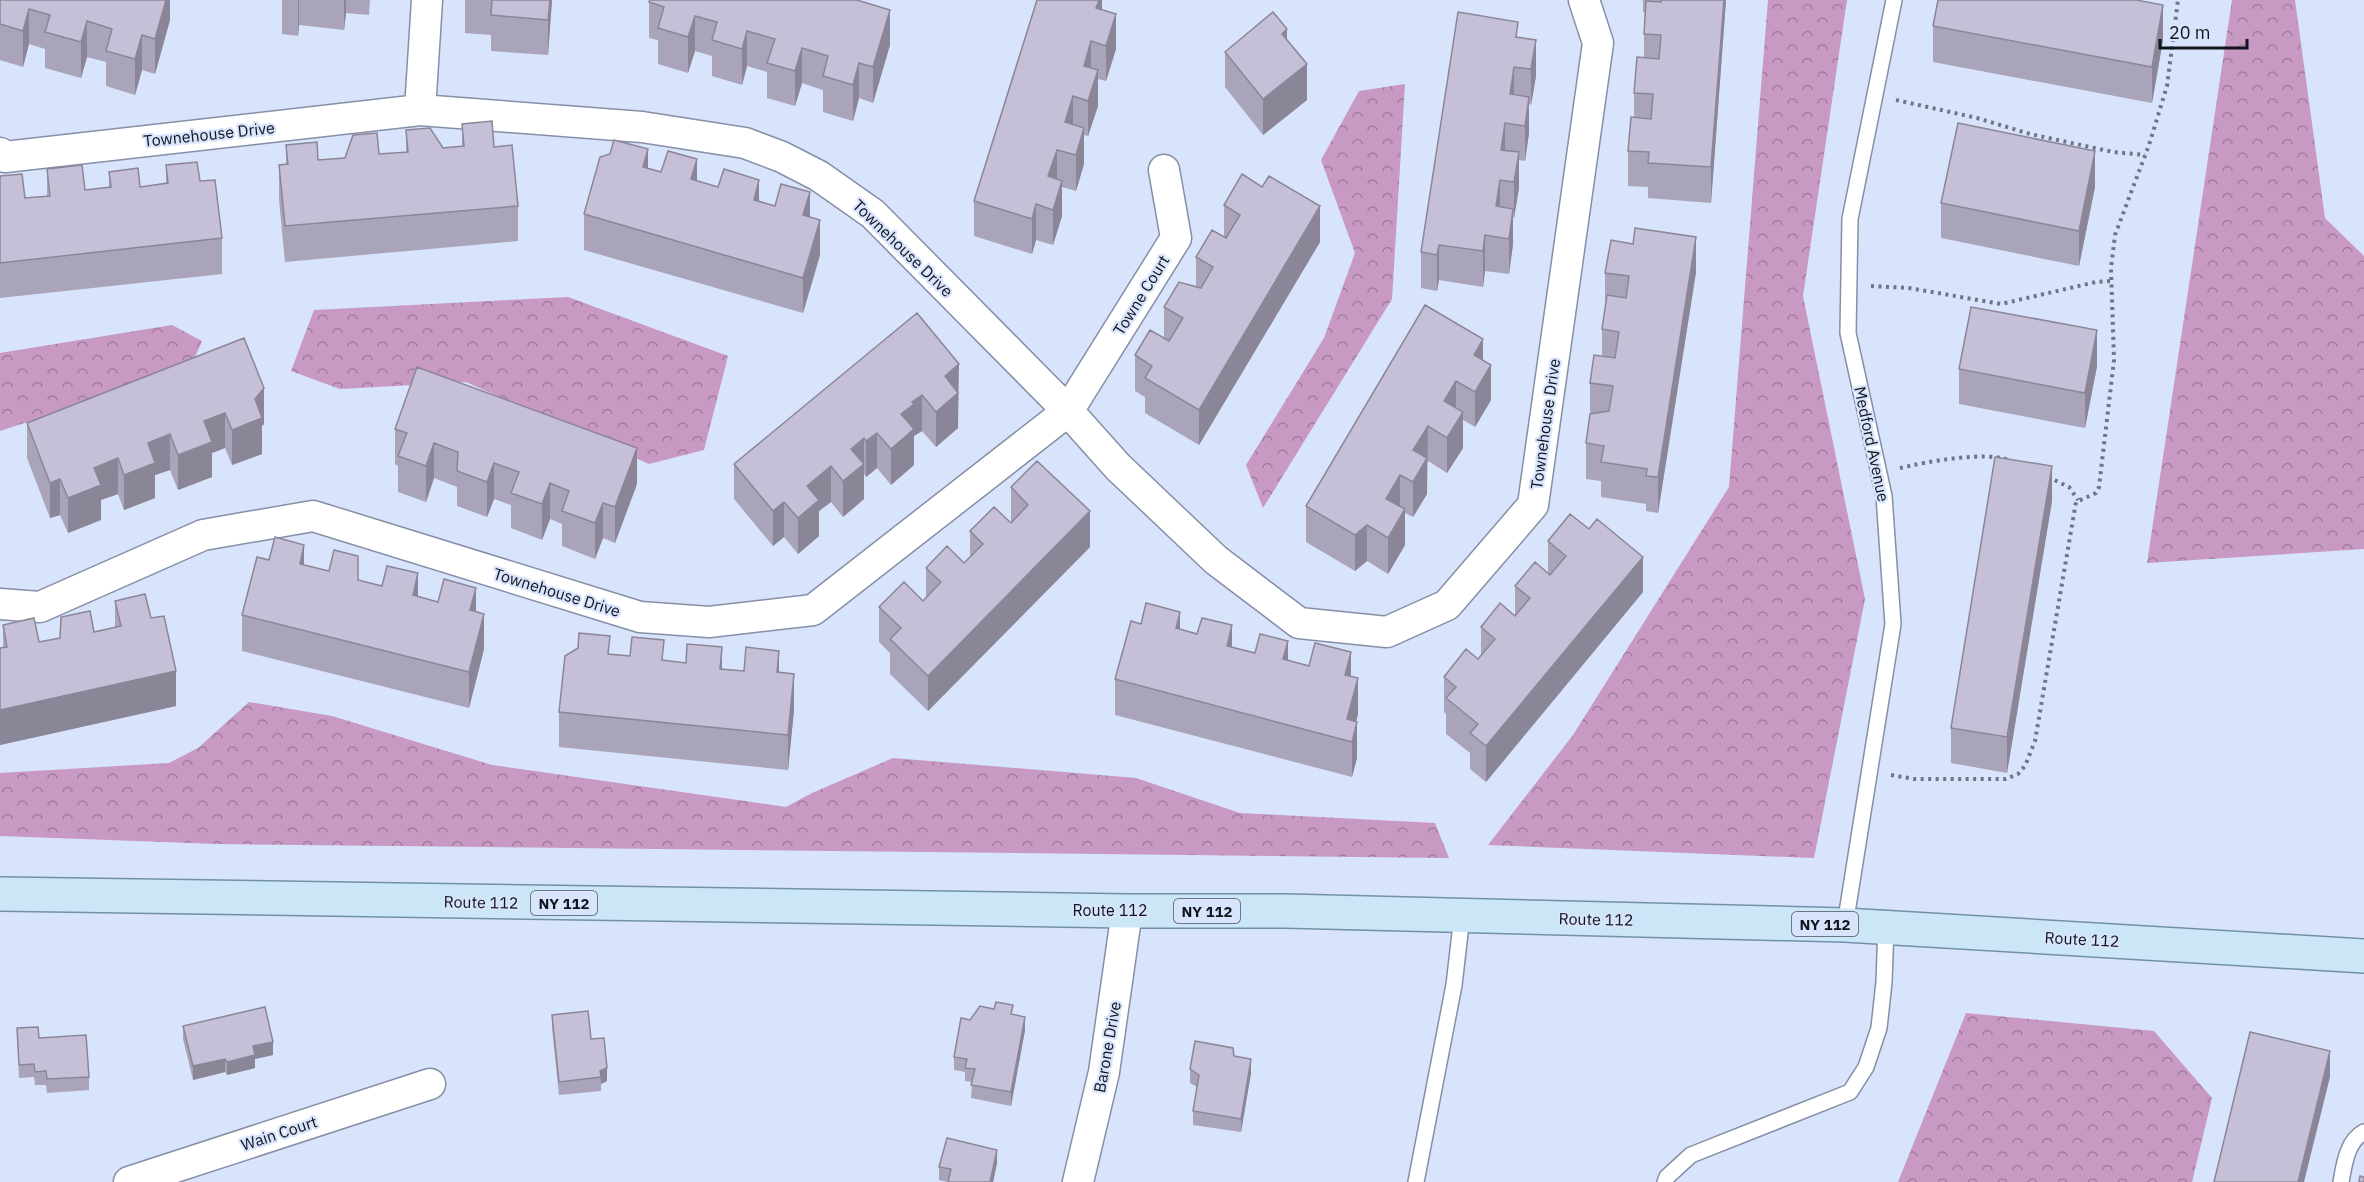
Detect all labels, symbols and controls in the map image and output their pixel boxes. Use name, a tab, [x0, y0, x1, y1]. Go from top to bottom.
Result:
scale bar	[2160, 12, 2247, 50]
text: 20 m	[2169, 21, 2211, 44]
street label: Townehouse Drive	[142, 117, 276, 151]
street label: Townehouse Drive	[849, 195, 957, 301]
street label: Towne Court	[1109, 251, 1173, 339]
street label: Townehouse Drive	[1526, 357, 1564, 491]
street label: Medford Avenue	[1850, 385, 1894, 504]
street label: Townehouse Drive	[491, 563, 623, 621]
street label: Route 112	[443, 891, 519, 913]
road number: NY 112	[531, 891, 597, 915]
road number: NY 112	[1174, 899, 1240, 923]
street label: Route 112	[1073, 900, 1147, 920]
street label: Route 112	[1558, 908, 1634, 930]
road number: NY 112	[1792, 912, 1858, 936]
street label: Route 112	[2044, 927, 2120, 951]
street label: Barone Drive	[1089, 999, 1125, 1094]
street label: Wain Court	[238, 1111, 320, 1155]

